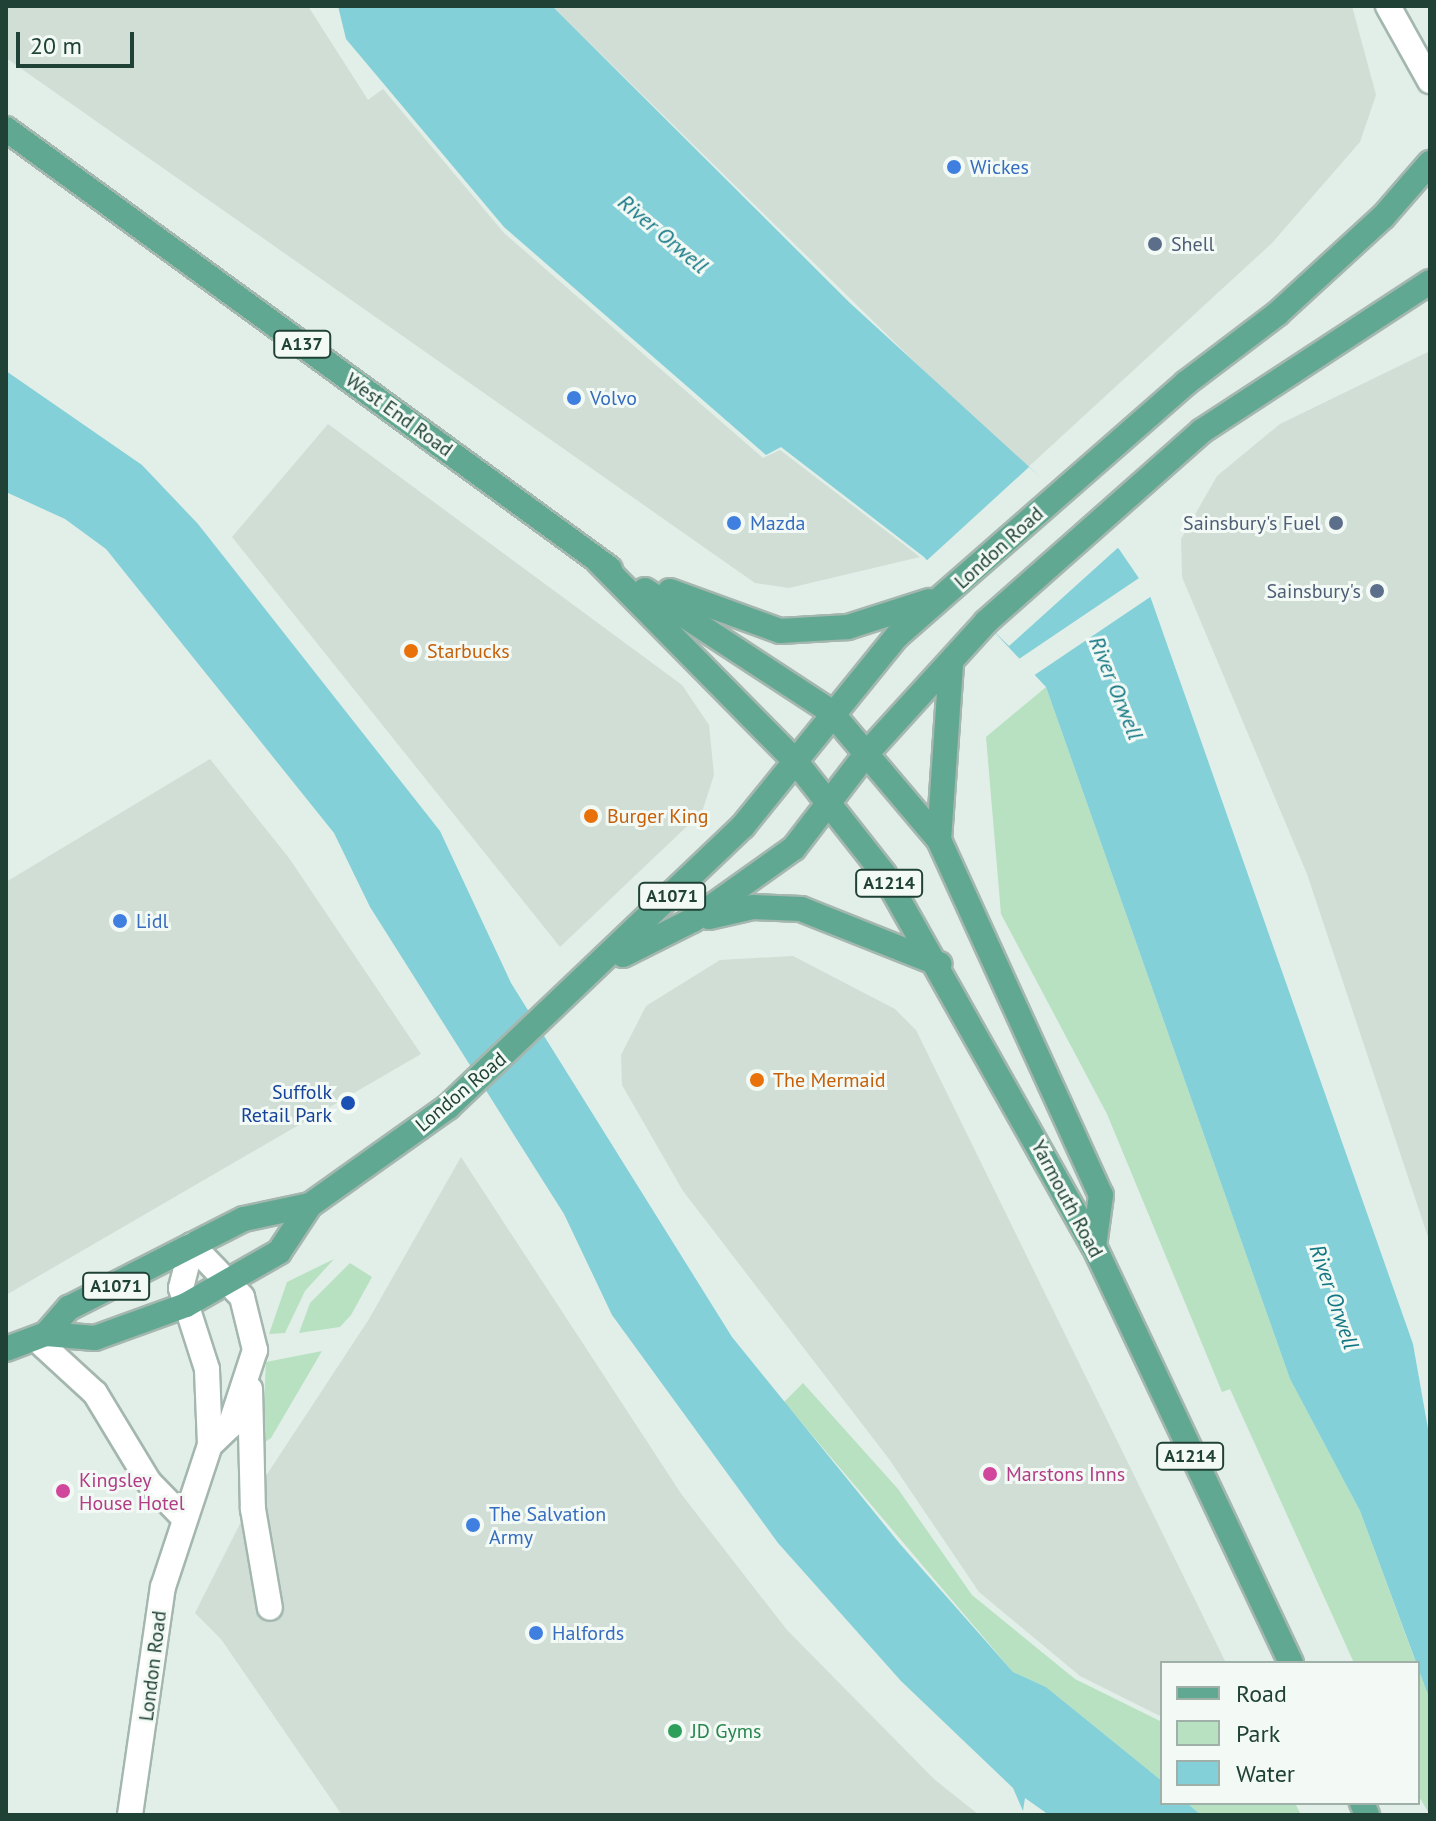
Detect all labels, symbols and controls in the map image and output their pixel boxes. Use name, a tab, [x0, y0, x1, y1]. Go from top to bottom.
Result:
scale bar	[20, 16, 138, 66]
text: 20 m	[30, 30, 82, 61]
place label: Wickes	[970, 155, 1029, 179]
marker: Wickes	[945, 158, 963, 176]
water label: River Orwell	[613, 189, 713, 279]
place label: Shell	[1171, 232, 1214, 256]
marker: Shell	[1146, 235, 1164, 253]
road number: A137	[272, 330, 332, 358]
street label: West End Road	[341, 368, 457, 462]
place label: Volvo	[590, 386, 637, 410]
marker: Volvo	[565, 389, 583, 407]
street label: London Road	[950, 502, 1048, 594]
place label: Mazda	[750, 511, 805, 535]
place label: Sainsbury's Fuel	[1183, 511, 1320, 535]
marker: Mazda	[725, 514, 743, 532]
marker: Sainsbury's Fuel	[1327, 514, 1345, 532]
place label: Sainsbury's	[1267, 579, 1361, 603]
marker: Sainsbury's	[1368, 582, 1386, 600]
water label: River Orwell	[1083, 632, 1149, 744]
place label: Starbucks	[427, 639, 510, 663]
marker: Starbucks	[402, 642, 420, 660]
place label: Burger King	[607, 804, 709, 828]
marker: Burger King	[582, 807, 600, 825]
road number: A1214	[855, 869, 923, 897]
road number: A1071	[638, 882, 706, 910]
place label: Lidl	[136, 909, 168, 933]
marker: Lidl	[111, 912, 129, 930]
street label: London Road	[411, 1047, 511, 1137]
place label: The Mermaid	[773, 1068, 886, 1092]
marker: The Mermaid	[748, 1071, 766, 1089]
place label: Suffolk Retail Park	[241, 1080, 332, 1127]
marker: Suffolk Retail Park	[339, 1094, 357, 1112]
street label: Yarmouth Road	[1026, 1136, 1108, 1262]
water label: River Orwell	[1304, 1241, 1364, 1353]
road number: A1071	[82, 1272, 150, 1300]
road number: A1214	[1156, 1442, 1224, 1470]
place label: Marstons Inns	[1006, 1462, 1125, 1486]
marker: Marstons Inns	[981, 1465, 999, 1483]
place label: Kingsley House Hotel	[79, 1468, 185, 1515]
marker: Kingsley House Hotel	[54, 1482, 72, 1500]
place label: The Salvation Army	[489, 1502, 606, 1549]
marker: The Salvation Army	[464, 1516, 482, 1534]
street label: London Road	[134, 1609, 172, 1723]
place label: Halfords	[552, 1621, 624, 1645]
marker: Halfords	[527, 1624, 545, 1642]
legend	[1160, 1661, 1420, 1805]
text: Road	[1236, 1678, 1287, 1709]
text: Park	[1236, 1718, 1280, 1749]
place label: JD Gyms	[691, 1719, 761, 1743]
marker: JD Gyms	[666, 1722, 684, 1740]
text: Water	[1236, 1758, 1295, 1789]

